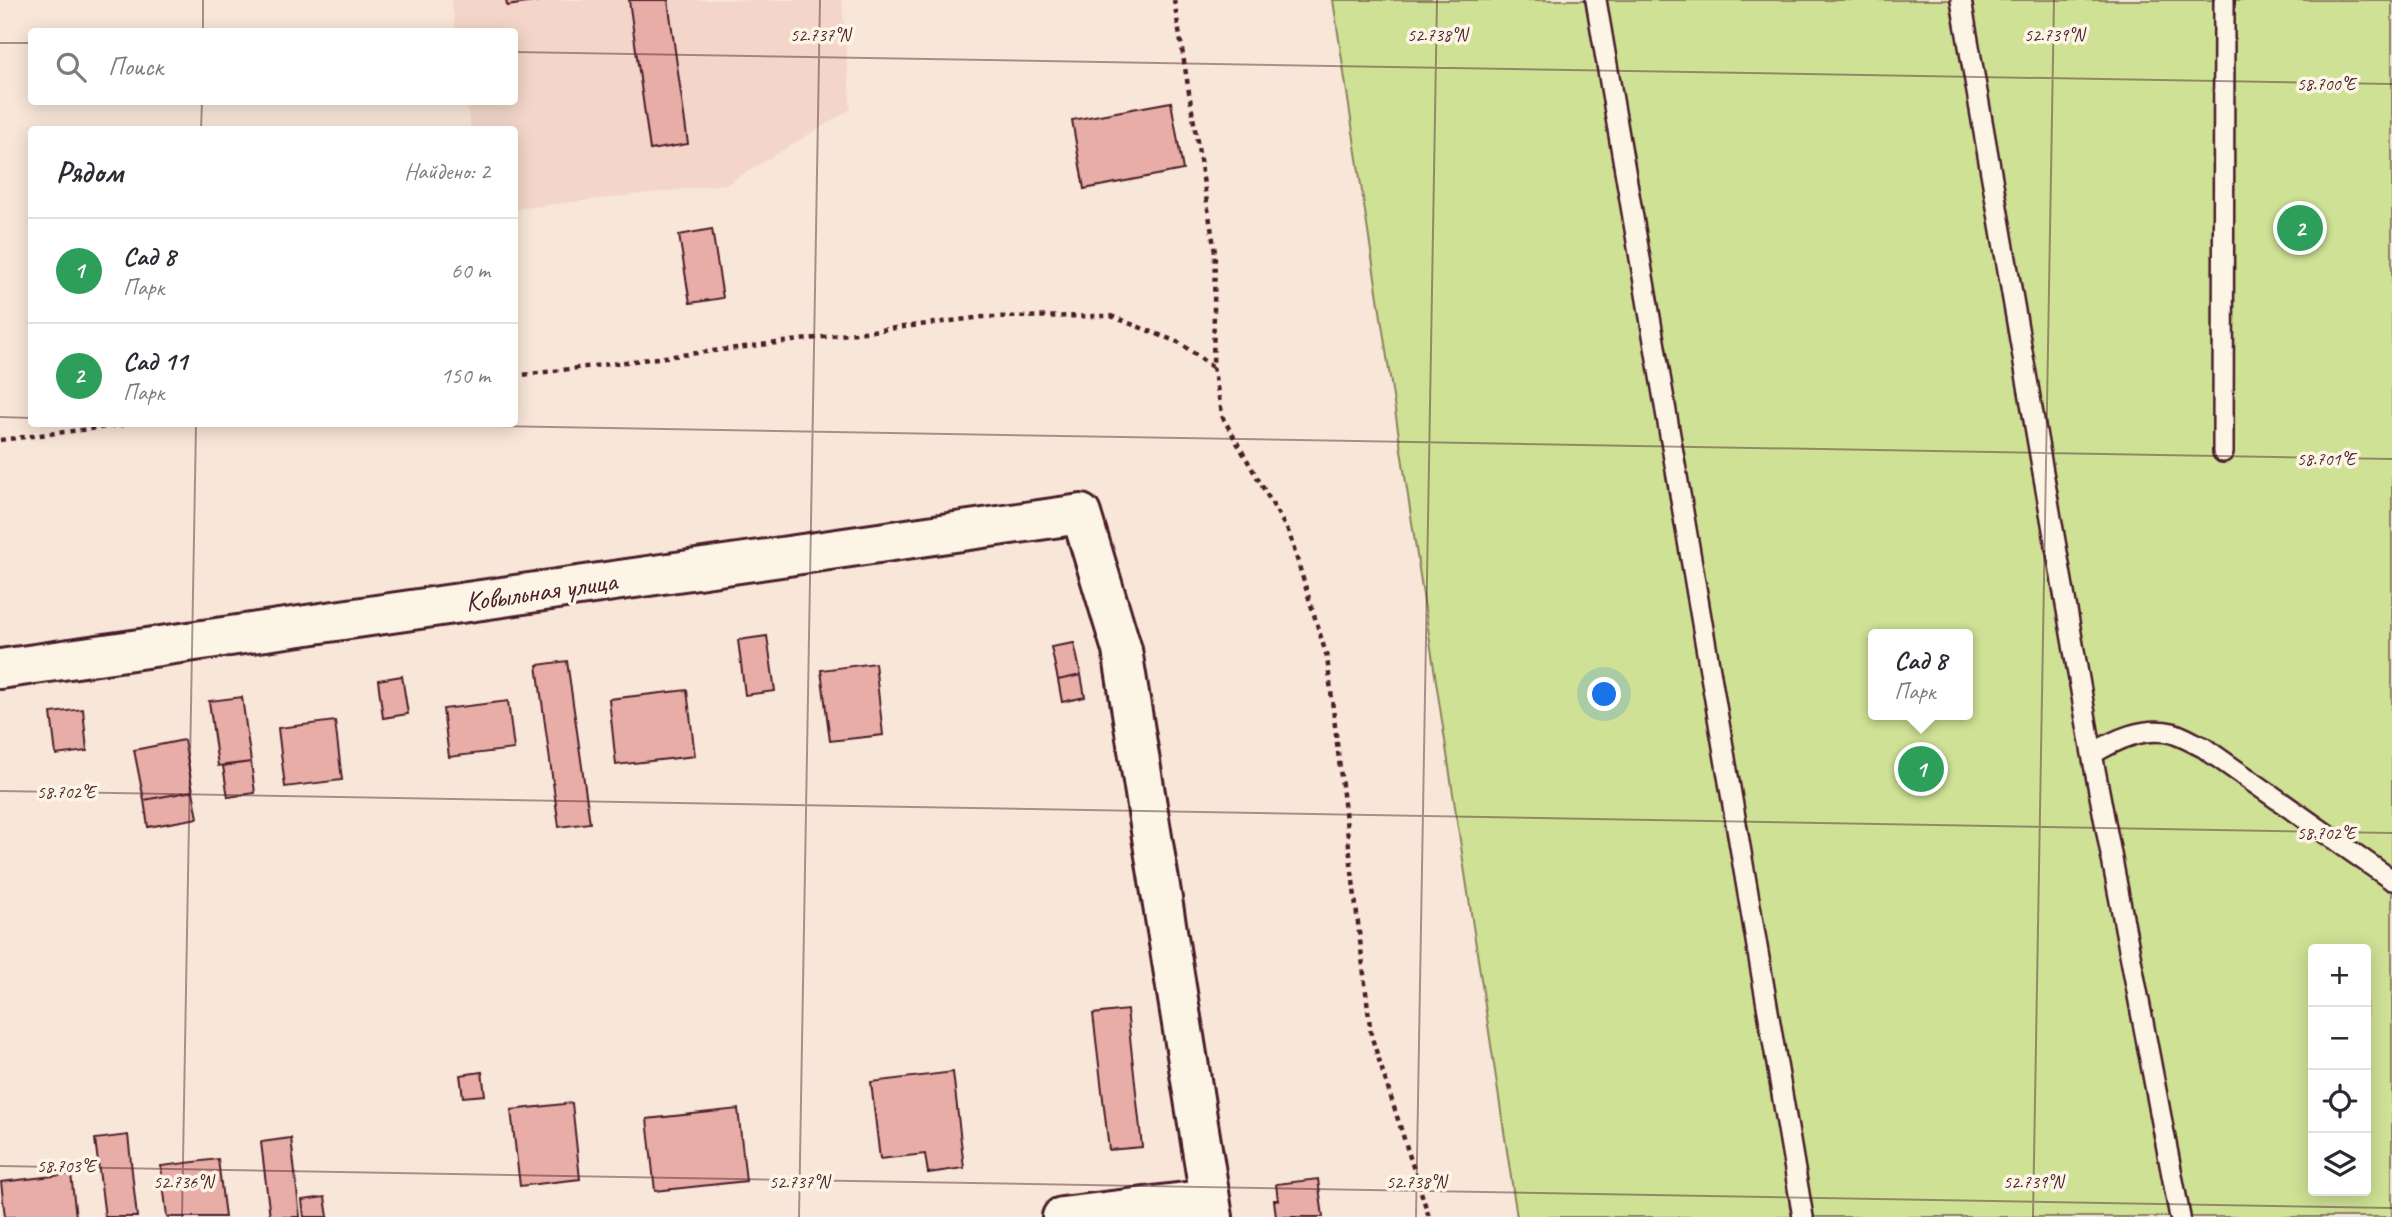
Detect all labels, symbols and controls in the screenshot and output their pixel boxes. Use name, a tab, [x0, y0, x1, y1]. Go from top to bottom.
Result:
text: 52.737°N	[790, 24, 853, 46]
text: 52.738°N	[1407, 24, 1470, 46]
text: 52.739°N	[2024, 24, 2087, 46]
search box	[28, 28, 518, 105]
icon: search	[52, 48, 90, 86]
text: Поиск	[108, 50, 163, 83]
text: 58.700°E	[2297, 73, 2358, 95]
text: Рядом	[56, 153, 123, 191]
text: Найдено: 2	[404, 157, 490, 186]
pin: 2	[2277, 202, 2323, 254]
text: Сад 8	[123, 240, 175, 273]
text: 1	[74, 256, 84, 285]
text: 60 m	[451, 256, 490, 285]
text: Парк	[123, 273, 164, 302]
text: Сад 11	[123, 345, 187, 378]
text: 2	[74, 361, 84, 390]
text: 150 m	[441, 361, 490, 390]
text: Парк	[123, 378, 164, 407]
text: 58.701°E	[2297, 448, 2358, 470]
street label: Ковыльная улица	[463, 563, 621, 619]
popup	[1868, 629, 1973, 720]
text: Сад 8	[1894, 644, 1947, 677]
your location	[1587, 677, 1621, 711]
text: Парк	[1894, 677, 1935, 706]
pin: 1	[1898, 743, 1944, 795]
text: 58.702°E	[37, 781, 98, 803]
text: 58.702°E	[2297, 822, 2358, 844]
map controls	[2308, 944, 2371, 1196]
button: +	[2308, 944, 2371, 1007]
button: −	[2308, 1007, 2371, 1070]
button: locate	[2308, 1070, 2371, 1133]
button: layers	[2308, 1133, 2371, 1196]
text: 58.703°E	[37, 1155, 98, 1177]
text: 52.736°N	[153, 1171, 216, 1193]
text: 52.737°N	[769, 1171, 832, 1193]
text: 52.738°N	[1386, 1171, 1449, 1193]
text: 52.739°N	[2003, 1171, 2066, 1193]

